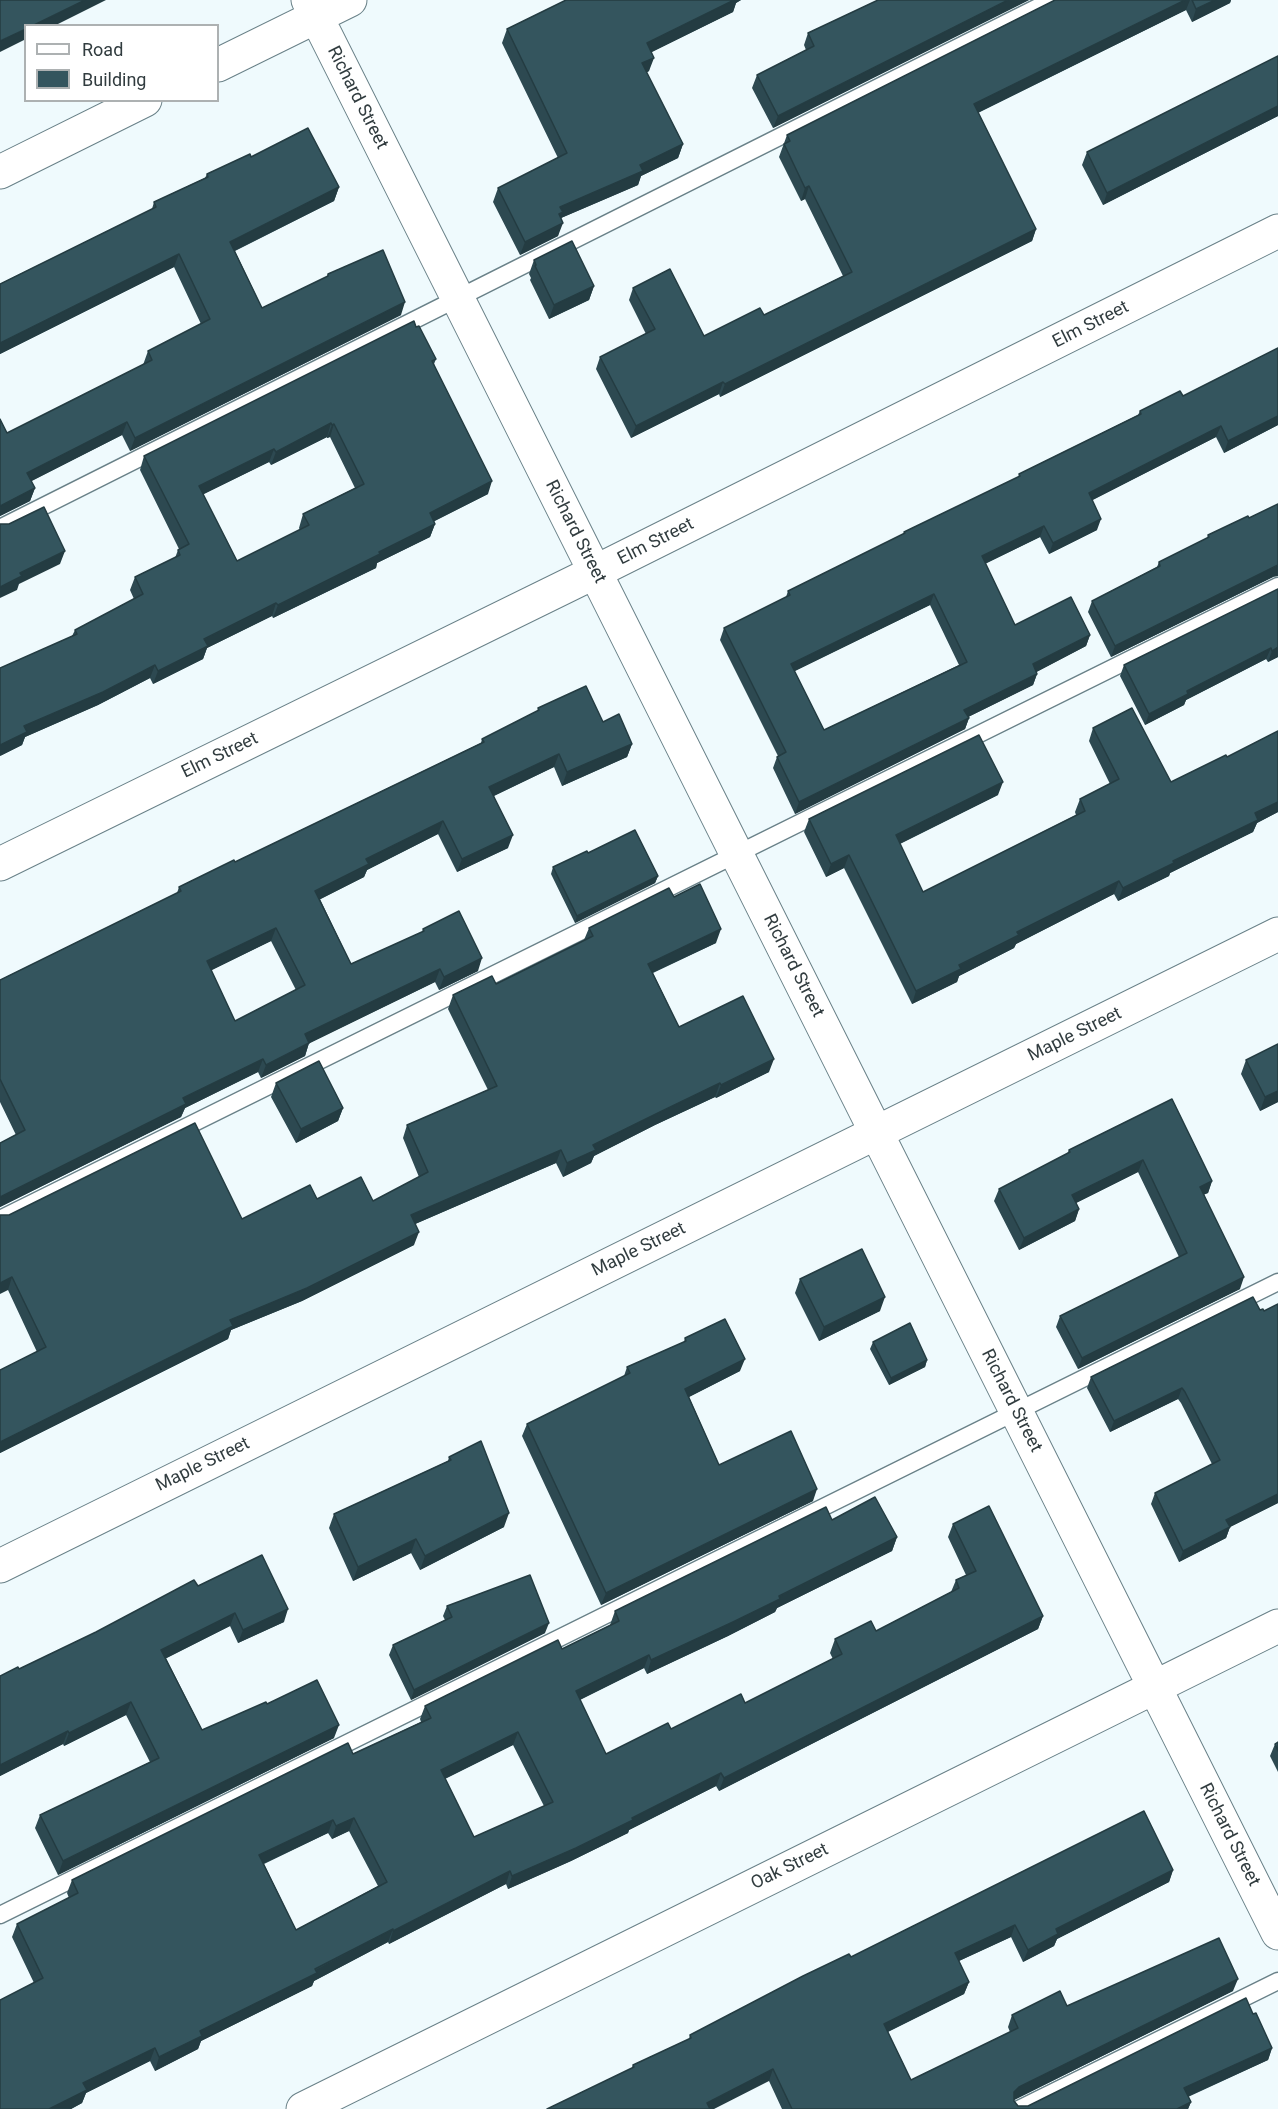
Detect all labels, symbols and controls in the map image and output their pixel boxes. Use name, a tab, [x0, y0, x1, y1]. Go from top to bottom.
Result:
legend	[24, 24, 219, 102]
text: Road	[82, 39, 123, 60]
street label: Richard Street	[322, 43, 392, 153]
text: Building	[82, 69, 146, 90]
street label: Elm Street	[1049, 297, 1133, 353]
street label: Richard Street	[540, 477, 610, 587]
street label: Elm Street	[614, 514, 698, 570]
street label: Elm Street	[178, 728, 262, 784]
street label: Richard Street	[758, 911, 828, 1021]
street label: Maple Street	[1025, 1003, 1125, 1067]
street label: Maple Street	[589, 1218, 689, 1282]
street label: Richard Street	[976, 1346, 1046, 1456]
street label: Maple Street	[153, 1433, 253, 1497]
street label: Richard Street	[1194, 1780, 1264, 1890]
street label: Oak Street	[748, 1839, 832, 1895]

